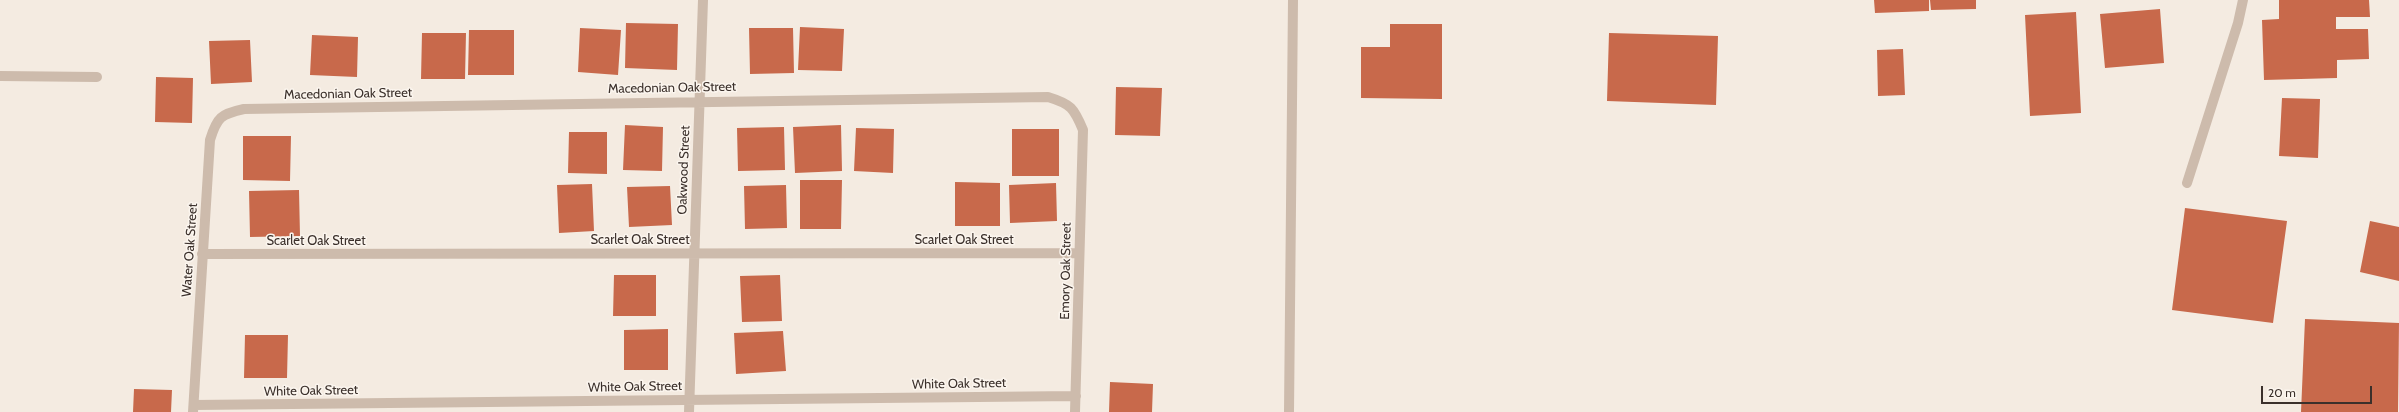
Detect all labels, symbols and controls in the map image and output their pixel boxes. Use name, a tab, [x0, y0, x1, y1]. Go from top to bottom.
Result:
street label: Macedonian Oak Street	[608, 79, 736, 97]
street label: Macedonian Oak Street	[284, 85, 412, 103]
street label: Oakwood Street	[675, 125, 693, 215]
street label: Water Oak Street	[179, 202, 201, 298]
street label: Emory Oak Street	[1057, 222, 1075, 320]
street label: Scarlet Oak Street	[590, 232, 690, 248]
street label: Scarlet Oak Street	[914, 232, 1014, 248]
street label: Scarlet Oak Street	[266, 233, 366, 249]
street label: White Oak Street	[912, 375, 1006, 393]
street label: White Oak Street	[588, 378, 682, 396]
scale bar	[2263, 378, 2374, 404]
street label: White Oak Street	[264, 382, 358, 400]
text: 20 m	[2268, 385, 2296, 400]

